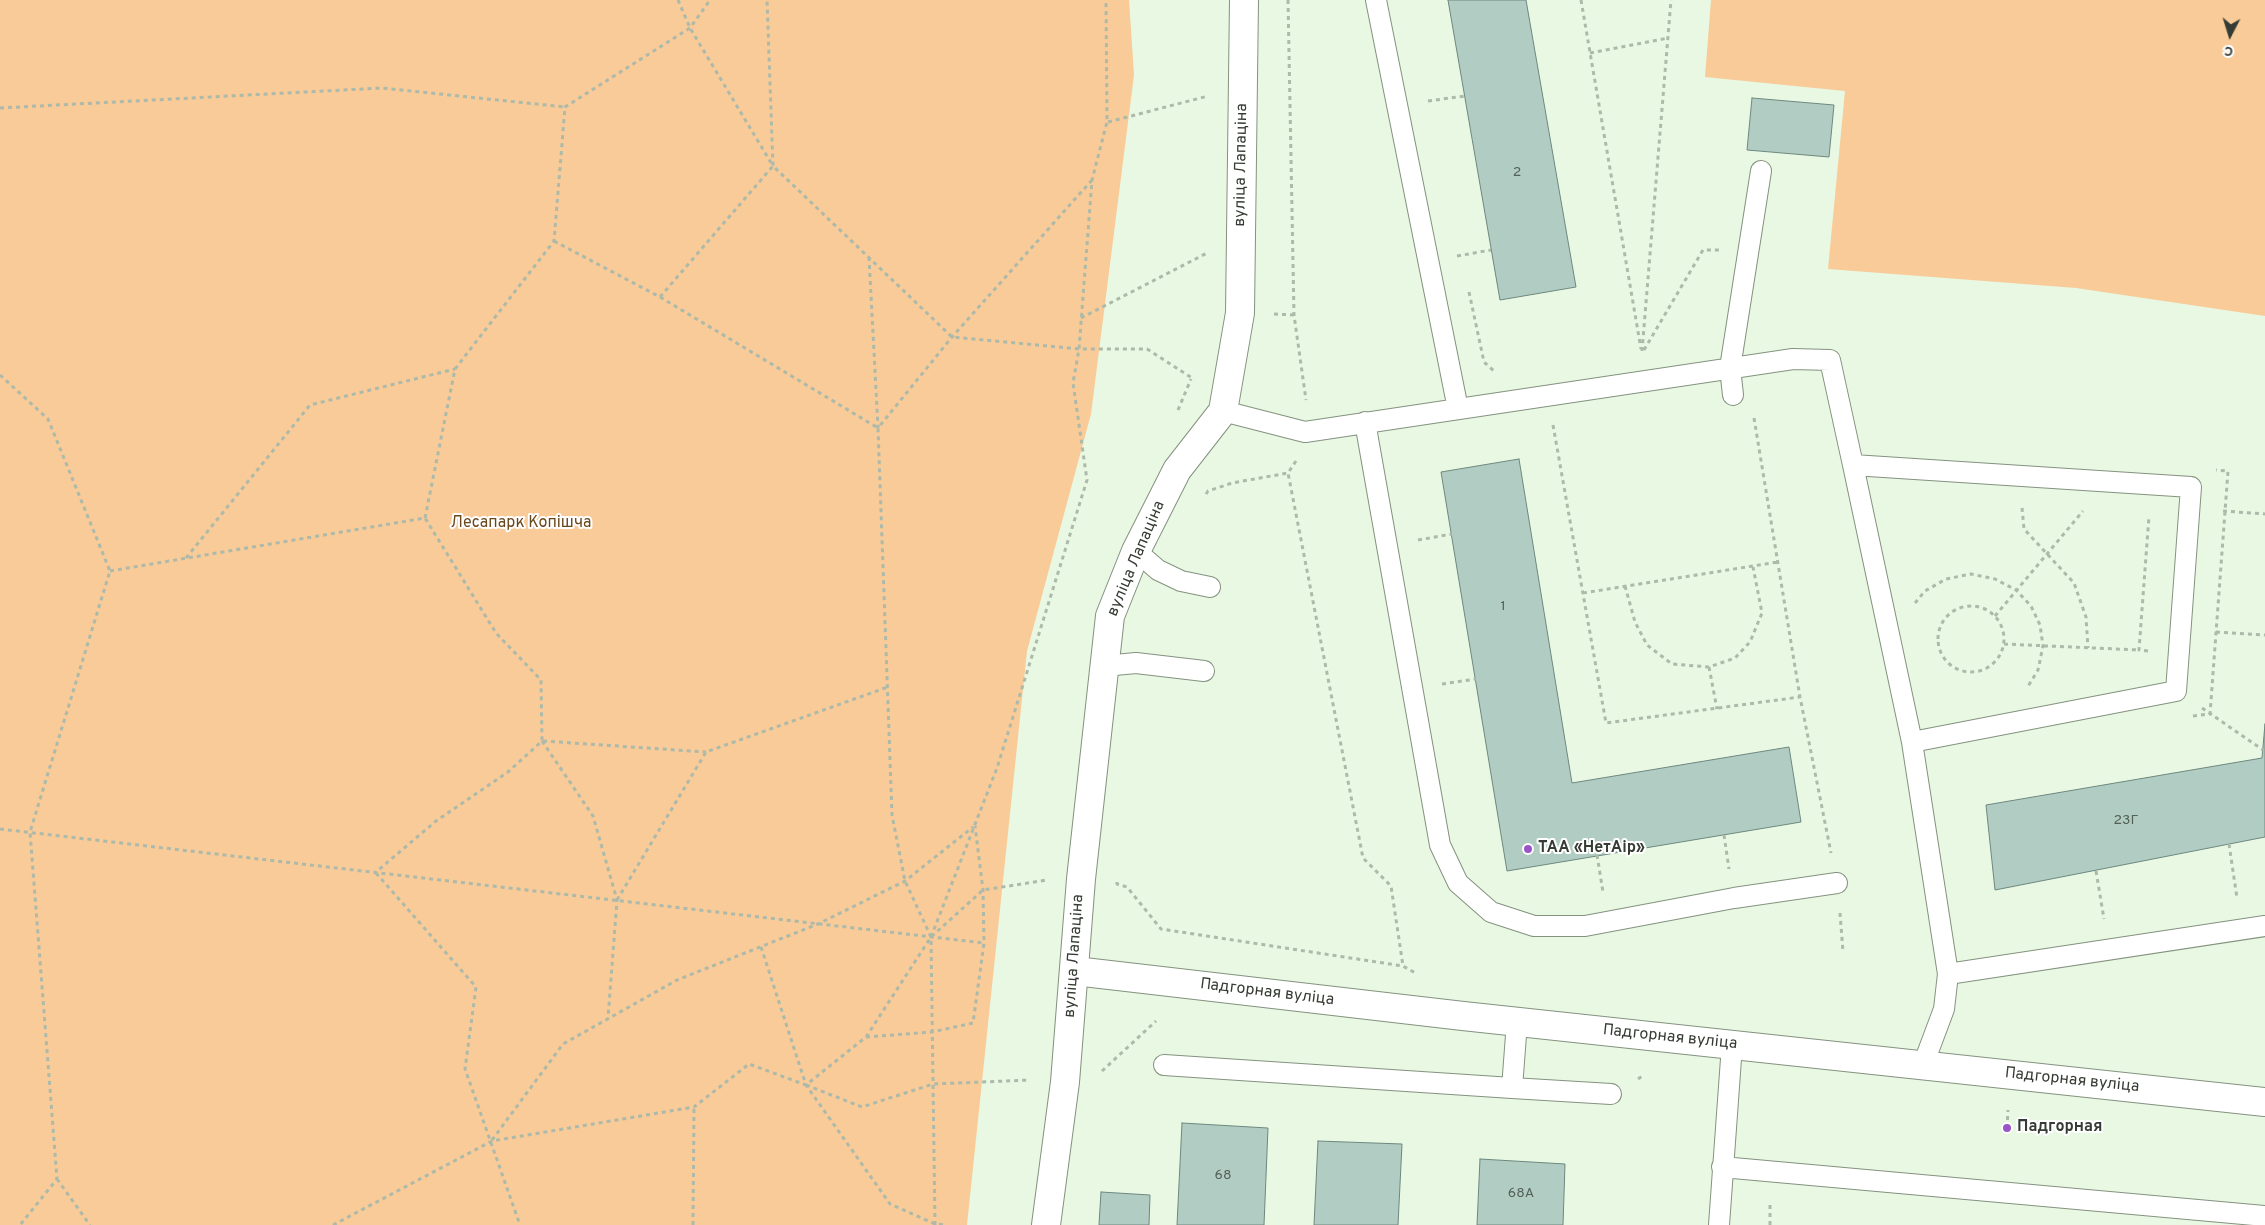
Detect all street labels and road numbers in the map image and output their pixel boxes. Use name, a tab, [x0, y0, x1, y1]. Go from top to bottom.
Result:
street label: вуліца Лапаціна	[1231, 103, 1253, 227]
street label: вуліца Лапаціна	[1104, 498, 1170, 620]
street label: вуліца Лапаціна	[1061, 894, 1089, 1018]
street label: Падгорная вуліца	[1199, 975, 1335, 1011]
street label: Падгорная вуліца	[1602, 1021, 1738, 1055]
street label: Падгорная вуліца	[2004, 1064, 2140, 1098]

